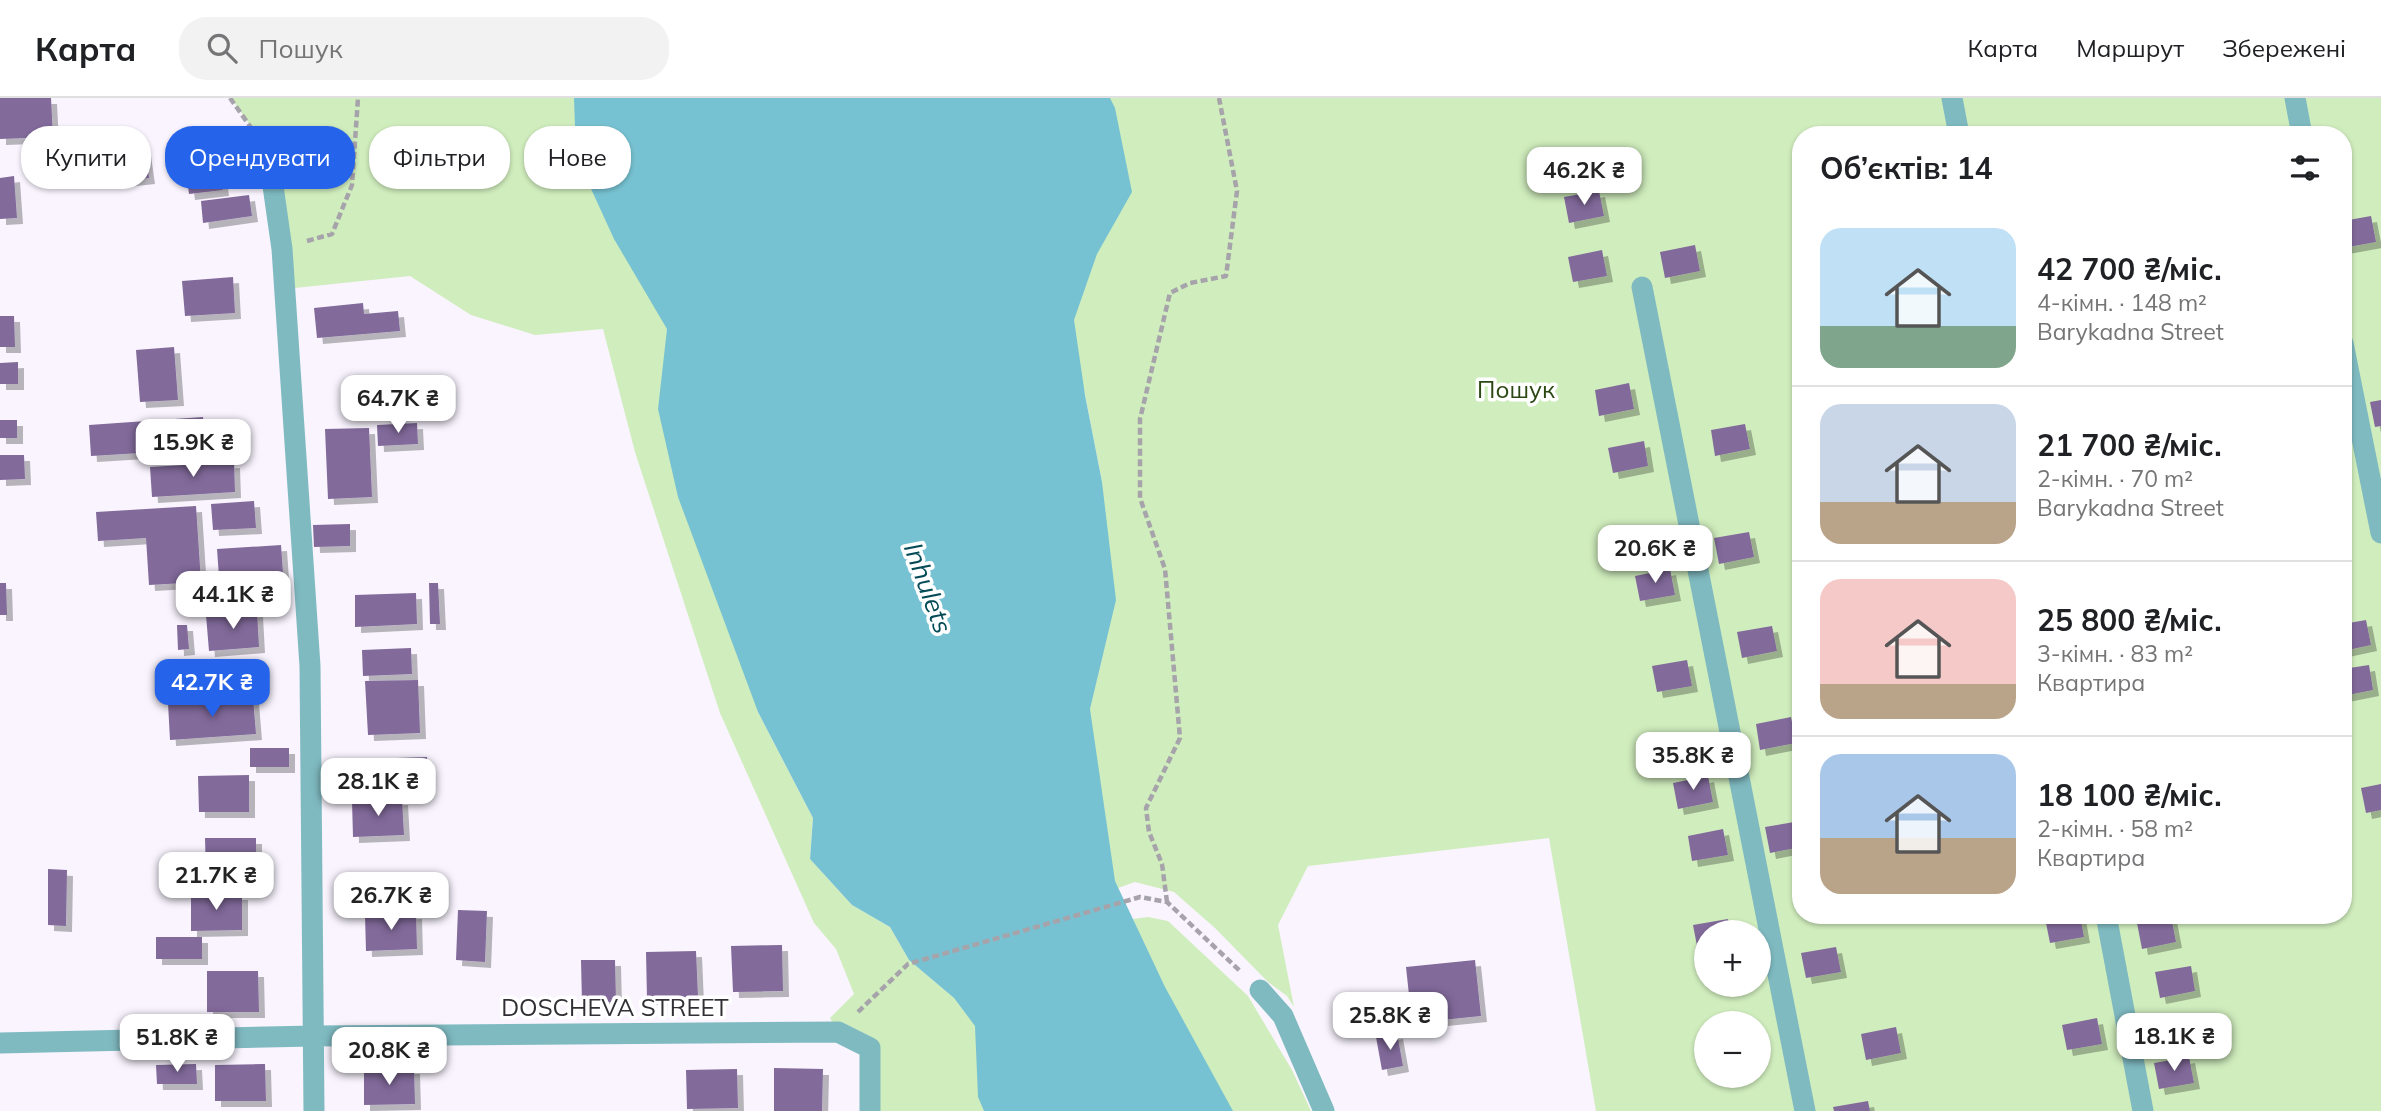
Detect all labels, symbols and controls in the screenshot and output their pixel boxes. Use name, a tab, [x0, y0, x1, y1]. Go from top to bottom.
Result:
search box	[179, 17, 669, 80]
text: Карта	[35, 28, 137, 69]
icon: search	[203, 29, 241, 67]
text: Пошук	[259, 32, 343, 65]
text: Карта	[1968, 33, 2038, 63]
text: Маршрут	[2076, 33, 2184, 63]
text: Збережені	[2222, 33, 2346, 63]
chip: Купити	[21, 126, 151, 189]
chip: Орендувати	[165, 126, 355, 189]
chip: Фільтри	[369, 126, 510, 189]
chip: Нове	[524, 126, 631, 189]
pin: 46.2K ₴	[1519, 148, 1649, 207]
text: Об’єктів: 14	[1820, 149, 1992, 187]
icon: filters	[2286, 149, 2324, 187]
text: 46.2K ₴	[1543, 155, 1625, 184]
text: 42 700 ₴/міс.	[2037, 250, 2222, 288]
icon: home	[1876, 256, 1960, 340]
text: 4-кімн. · 148 m²	[2037, 288, 2207, 317]
text: Barykadna Street	[2037, 317, 2224, 346]
park label: Пошук	[1477, 374, 1555, 404]
pin: 64.7K ₴	[333, 376, 463, 435]
text: 64.7K ₴	[357, 383, 439, 412]
pin: 15.9K ₴	[128, 420, 258, 479]
text: 21 700 ₴/міс.	[2037, 426, 2222, 464]
text: 15.9K ₴	[152, 427, 234, 456]
icon: home	[1876, 432, 1960, 516]
text: 2-кімн. · 70 m²	[2037, 464, 2193, 493]
text: Barykadna Street	[2037, 493, 2224, 522]
pin: 20.6K ₴	[1590, 526, 1720, 585]
text: 20.6K ₴	[1614, 533, 1696, 562]
water label: Inhulets	[897, 538, 960, 638]
pin: 44.1K ₴	[168, 572, 298, 631]
text: 44.1K ₴	[192, 579, 274, 608]
text: 25 800 ₴/міс.	[2037, 601, 2222, 639]
icon: home	[1876, 607, 1960, 691]
text: 3-кімн. · 83 m²	[2037, 639, 2193, 668]
pin: 42.7K ₴	[147, 660, 277, 719]
text: 42.7K ₴	[171, 667, 253, 696]
text: Квартира	[2037, 668, 2145, 697]
pin: 35.8K ₴	[1628, 732, 1758, 792]
text: 35.8K ₴	[1652, 740, 1734, 769]
pin: 28.1K ₴	[313, 758, 443, 818]
text: 28.1K ₴	[337, 766, 419, 795]
text: 18 100 ₴/міс.	[2037, 776, 2222, 814]
icon: home	[1876, 782, 1960, 866]
text: 2-кімн. · 58 m²	[2037, 814, 2193, 843]
text: Квартира	[2037, 843, 2145, 872]
pin: 21.7K ₴	[151, 852, 281, 912]
text: 21.7K ₴	[175, 860, 257, 889]
pin: 26.7K ₴	[326, 872, 456, 932]
text: 26.7K ₴	[350, 880, 432, 909]
map controls	[1694, 920, 1771, 1088]
button: +	[1694, 920, 1771, 997]
street label: DOSCHEVA STREET	[501, 992, 729, 1022]
pin: 25.8K ₴	[1325, 992, 1455, 1052]
text: 25.8K ₴	[1349, 1000, 1431, 1029]
button: −	[1694, 1011, 1771, 1088]
pin: 51.8K ₴	[112, 1014, 242, 1074]
pin: 18.1K ₴	[2109, 1014, 2239, 1073]
text: 18.1K ₴	[2133, 1021, 2215, 1050]
text: 51.8K ₴	[136, 1022, 218, 1051]
pin: 20.8K ₴	[324, 1028, 454, 1087]
text: 20.8K ₴	[348, 1035, 430, 1064]

